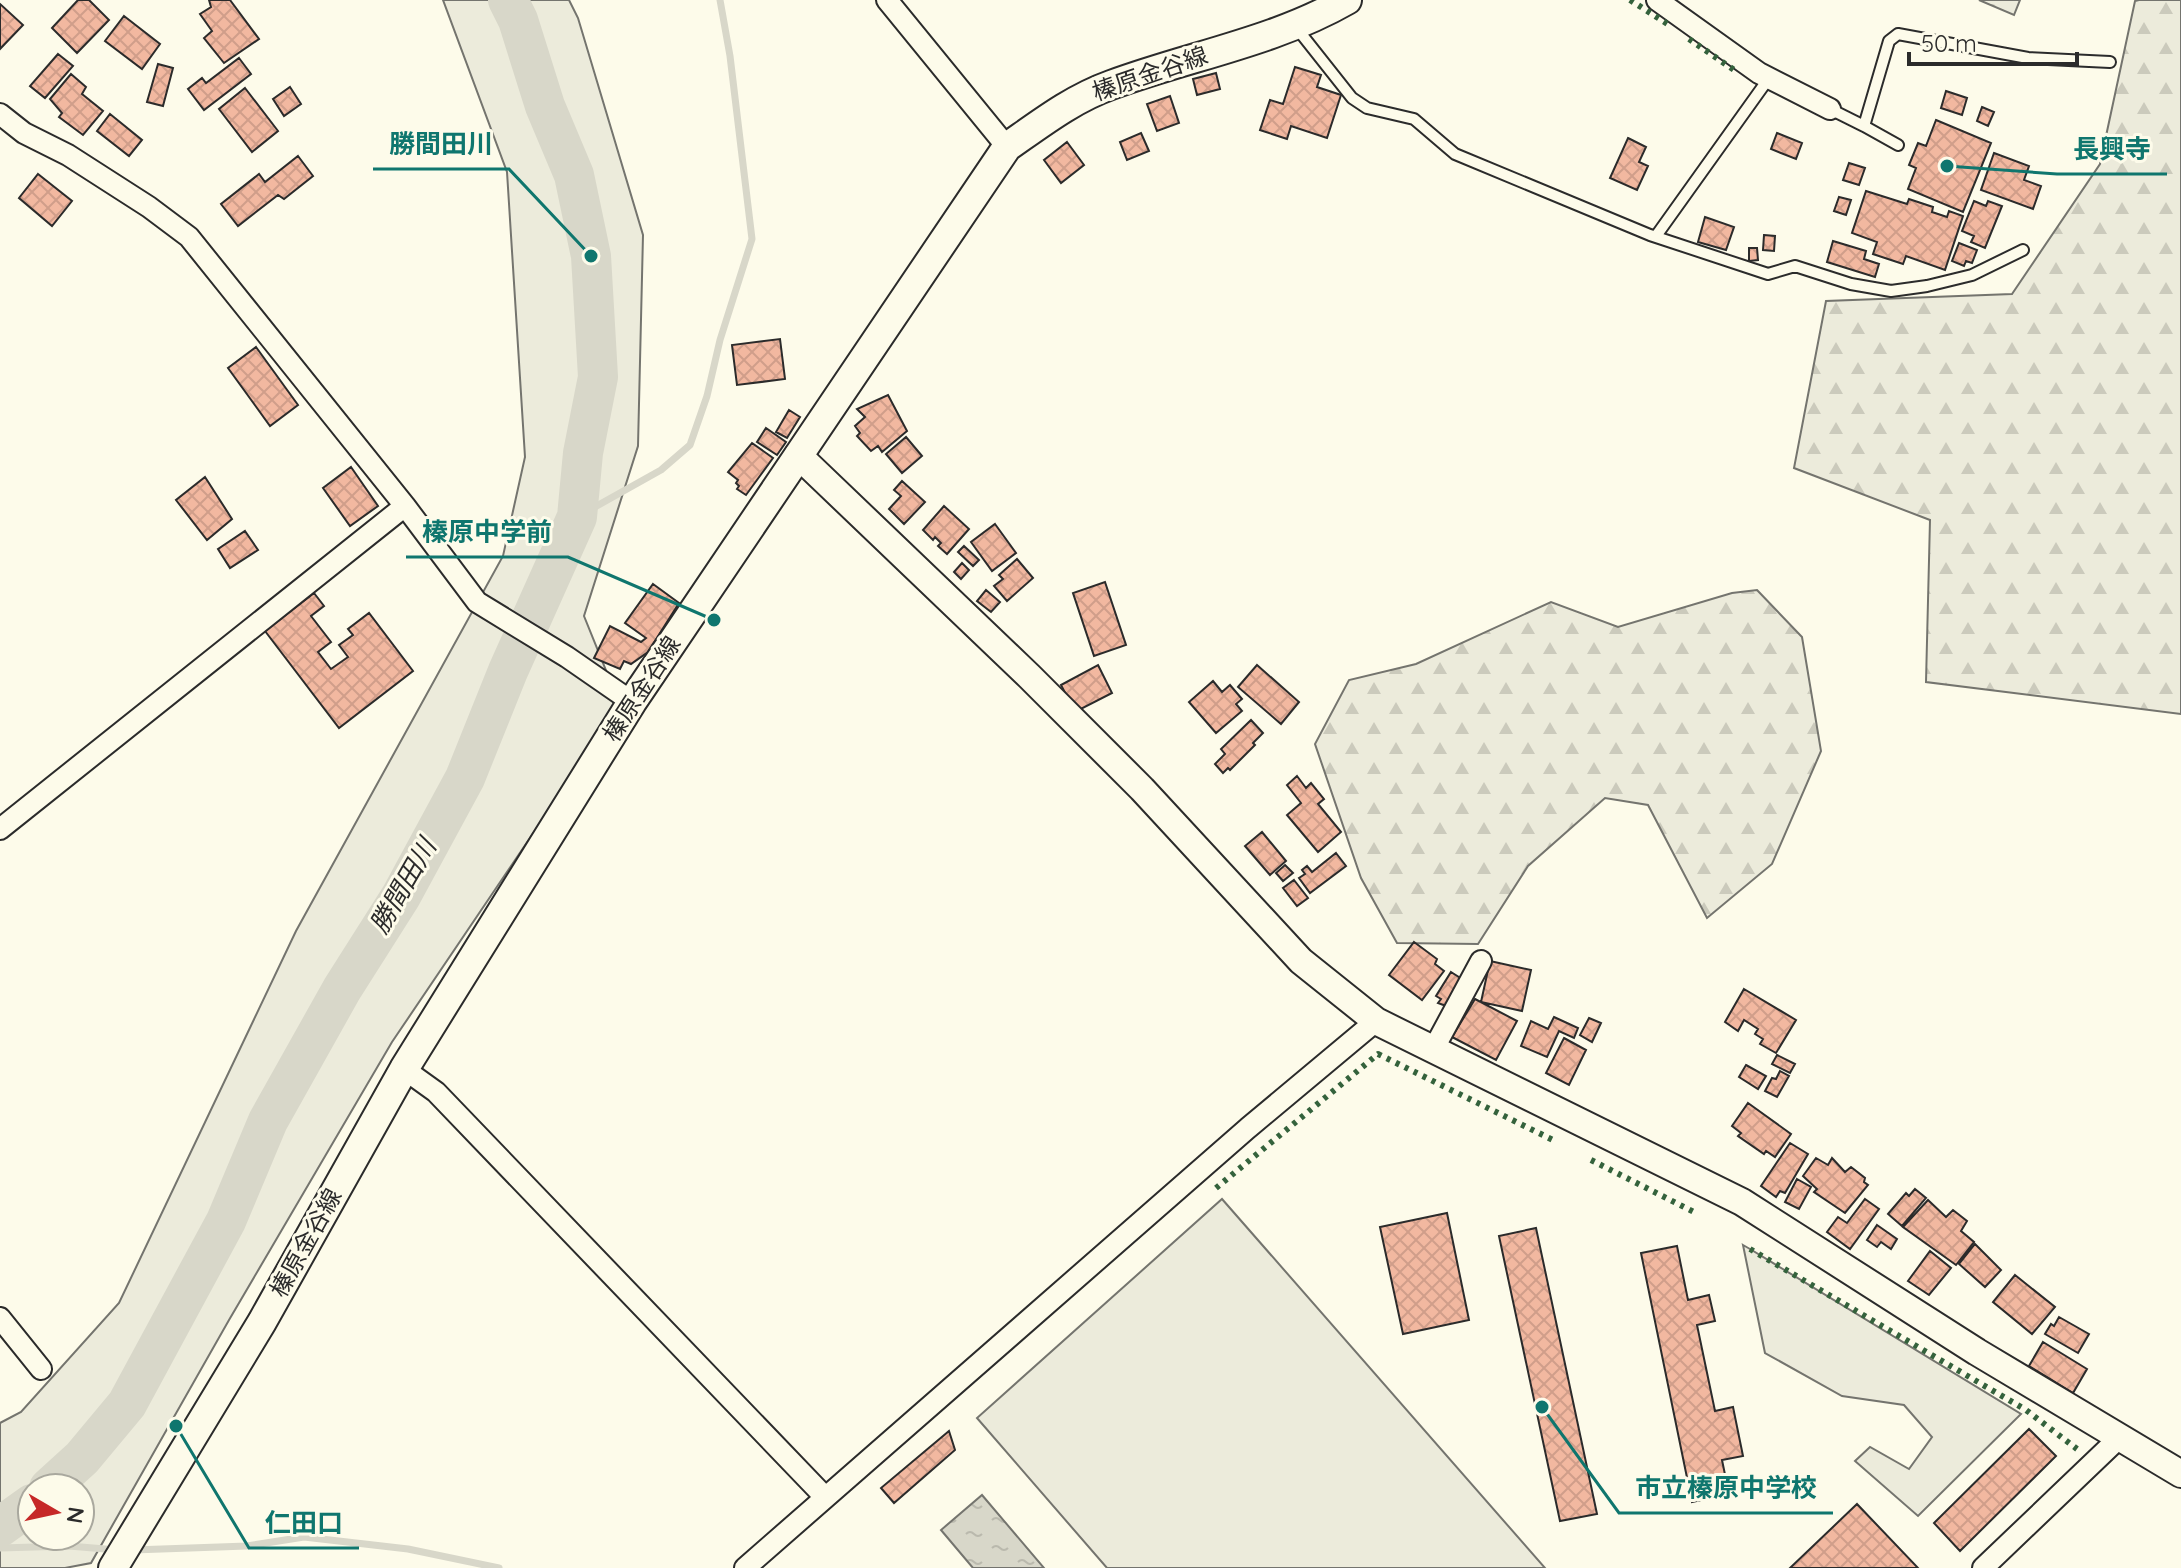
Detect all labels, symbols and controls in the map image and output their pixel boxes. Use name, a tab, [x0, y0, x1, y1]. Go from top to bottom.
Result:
scale bar	[1909, 16, 2077, 66]
text: 50 m	[1921, 28, 1977, 58]
street label: 榛原金谷線	[1088, 39, 1211, 107]
callout: 勝間田川	[373, 119, 509, 169]
callout: 長興寺	[2057, 124, 2167, 174]
text: 勝間田川	[389, 127, 493, 160]
text: 長興寺	[2073, 132, 2151, 165]
callout: 榛原中学前	[406, 507, 568, 557]
text: 榛原中学前	[422, 515, 552, 548]
street label: 榛原金谷線	[596, 630, 686, 747]
water label: 勝間田川	[362, 830, 444, 939]
street label: 榛原金谷線	[263, 1183, 347, 1302]
callout: 市立榛原中学校	[1619, 1463, 1833, 1513]
text: 市立榛原中学校	[1635, 1471, 1817, 1504]
north arrow	[16, 1472, 96, 1552]
callout: 仁田口	[249, 1498, 359, 1548]
text: N	[61, 1505, 91, 1525]
text: 仁田口	[265, 1506, 343, 1539]

